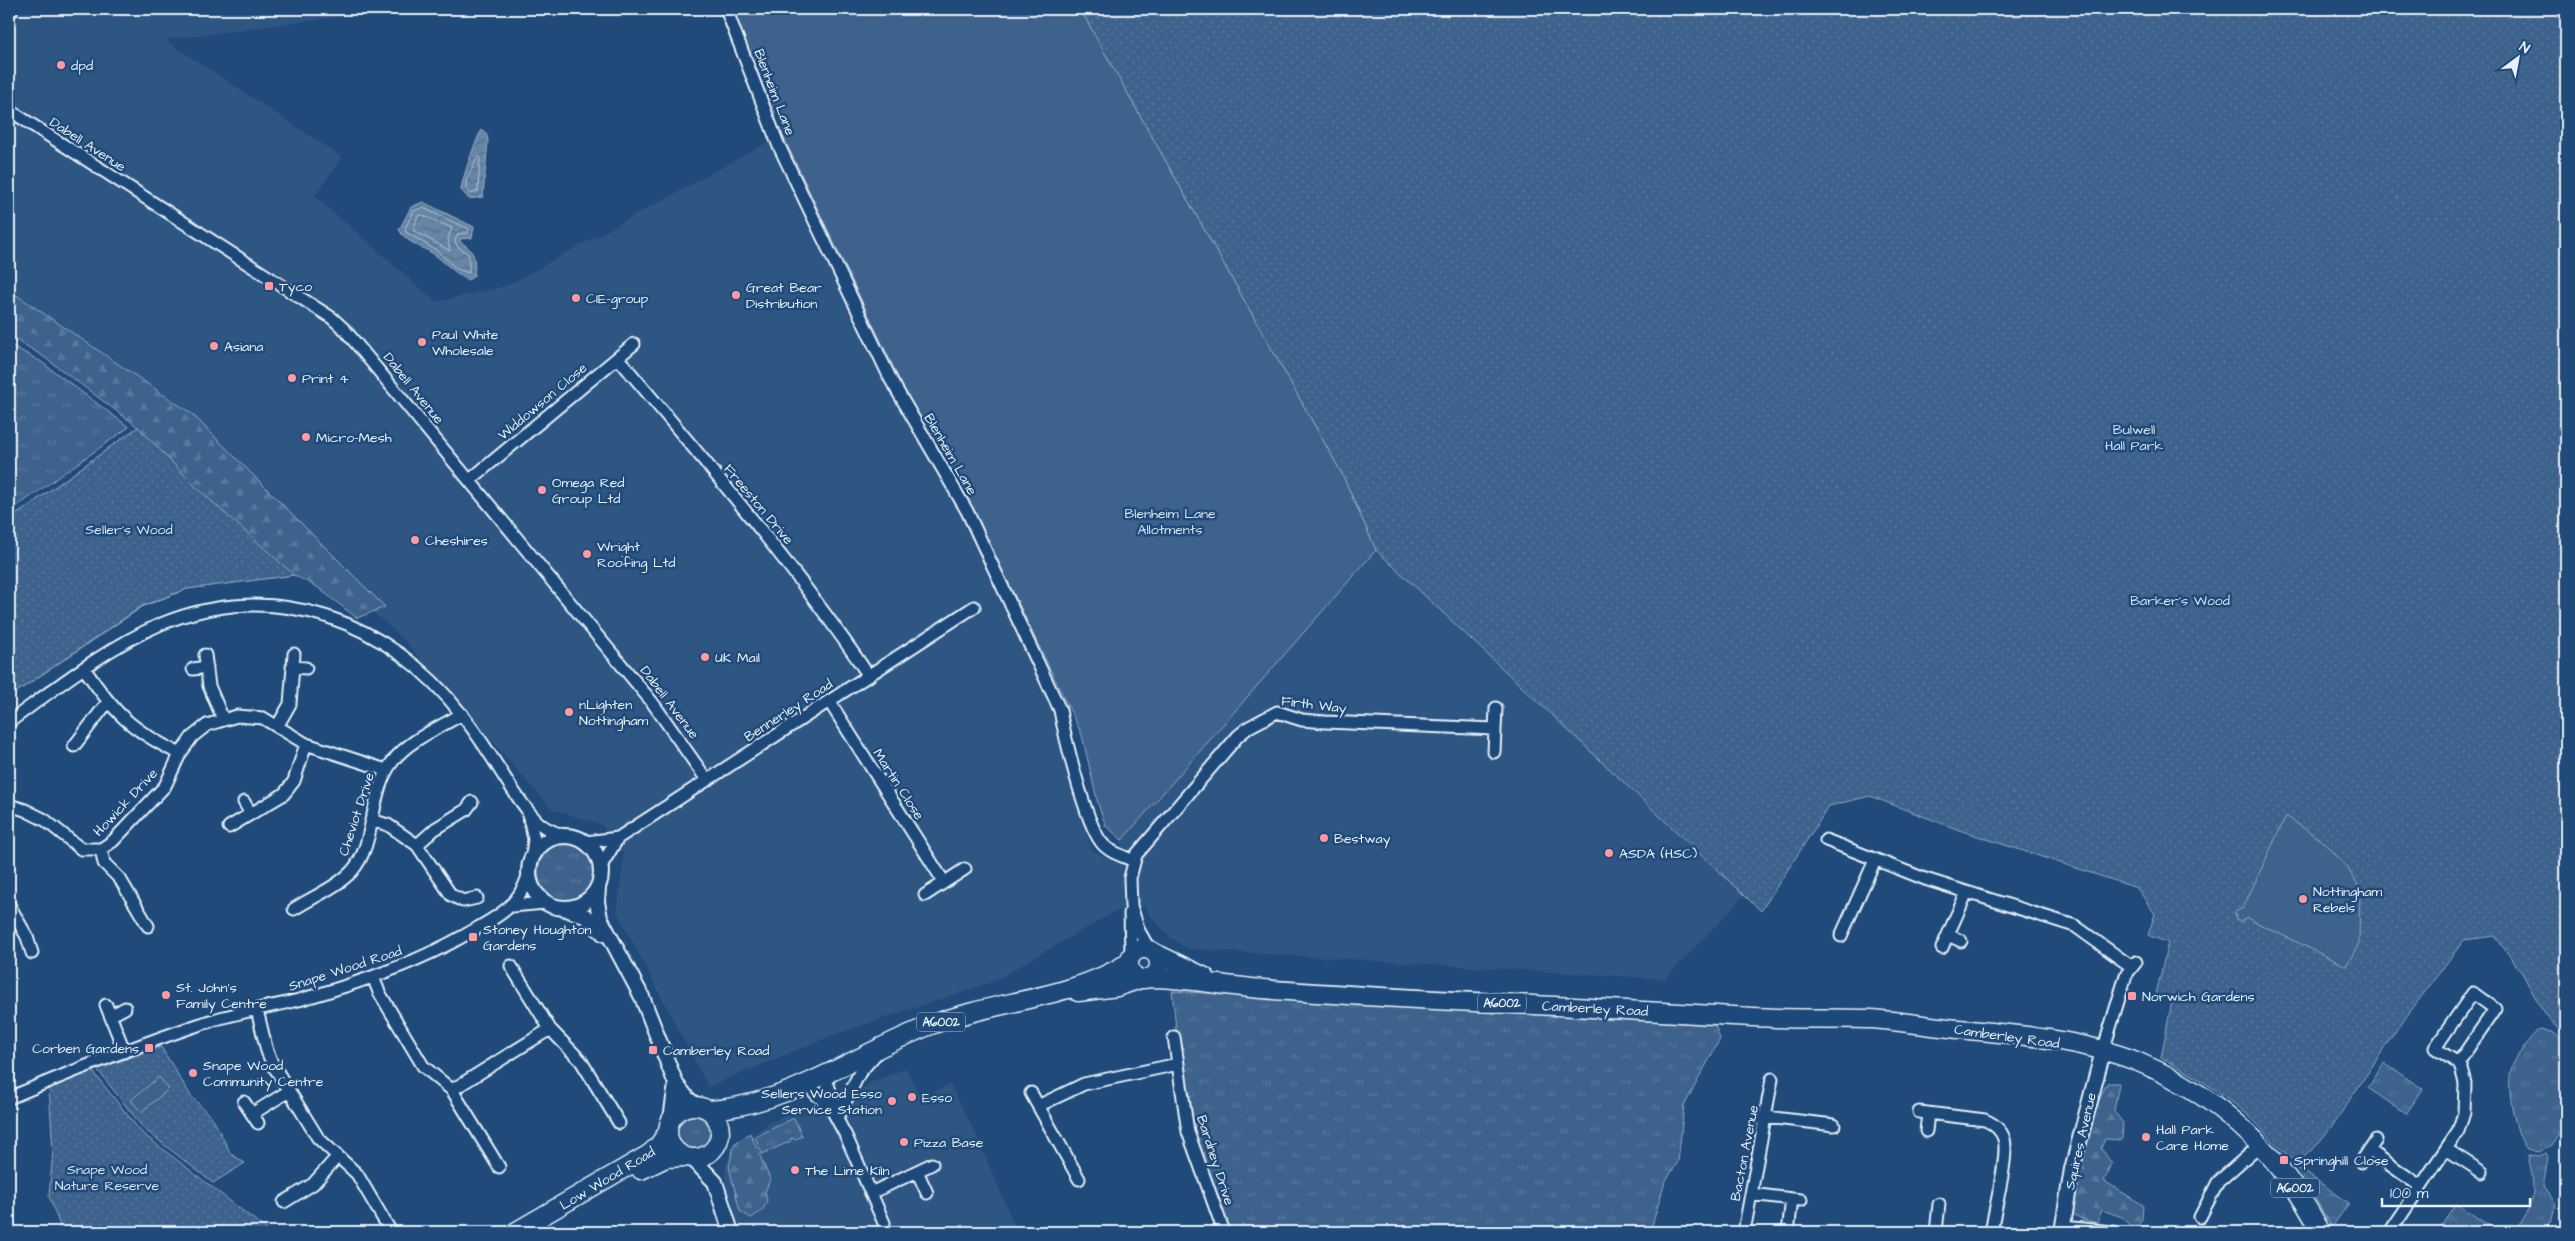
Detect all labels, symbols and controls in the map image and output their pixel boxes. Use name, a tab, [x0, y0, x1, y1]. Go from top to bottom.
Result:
north arrow	[2492, 32, 2542, 82]
text: N	[2515, 37, 2534, 59]
street label: Blenheim Lane	[748, 46, 800, 139]
place label: dpd	[71, 56, 93, 76]
marker: dpd	[55, 59, 67, 71]
street label: Dabell Avenue	[45, 113, 130, 177]
place label: Tyco	[279, 277, 312, 297]
place label: Great Bear Distribution	[746, 278, 822, 314]
marker: Tyco	[263, 280, 275, 292]
place label: CIE-group	[586, 289, 649, 309]
marker: Great Bear Distribution	[730, 289, 742, 301]
marker: CIE-group	[570, 292, 582, 304]
place label: Paul White Wholesale	[432, 325, 499, 361]
marker: Paul White Wholesale	[416, 336, 428, 348]
place label: Asiana	[224, 337, 263, 357]
marker: Asiana	[208, 340, 220, 352]
street label: Dabell Avenue	[378, 348, 449, 429]
street label: Widdowson Close	[494, 358, 592, 445]
place label: Print 4	[302, 369, 349, 389]
marker: Print 4	[286, 372, 298, 384]
street label: Blenheim Lane	[919, 410, 982, 499]
park label: Bulwell Hall Park	[2105, 420, 2163, 456]
place label: Micro-Mesh	[316, 428, 392, 448]
marker: Micro-Mesh	[300, 431, 312, 443]
street label: Freeston Drive	[719, 460, 798, 550]
place label: Omega Red Group Ltd	[552, 473, 625, 509]
marker: Omega Red Group Ltd	[536, 484, 548, 496]
park label: Blenheim Lane Allotments	[1124, 504, 1216, 540]
park label: Seller's Wood	[85, 520, 173, 540]
place label: Cheshires	[425, 531, 488, 551]
marker: Cheshires	[409, 534, 421, 546]
place label: Wright Roofing Ltd	[597, 537, 676, 573]
marker: Wright Roofing Ltd	[581, 548, 593, 560]
park label: Barker's Wood	[2130, 591, 2230, 611]
place label: UK Mail	[715, 648, 760, 668]
marker: UK Mail	[699, 651, 711, 663]
street label: Dabell Avenue	[635, 662, 704, 744]
street label: Bennerley Road	[740, 675, 837, 747]
street label: Firth Way	[1280, 691, 1348, 719]
place label: nLighten Nottingham	[579, 695, 648, 731]
marker: nLighten Nottingham	[563, 706, 575, 718]
street label: Martin Close	[868, 745, 929, 824]
street label: Howick Drive	[89, 764, 163, 841]
street label: Cheviot Drive	[334, 770, 380, 859]
place label: Bestway	[1334, 829, 1391, 849]
marker: Bestway	[1318, 832, 1330, 844]
place label: ASDA (HSC)	[1619, 844, 1697, 864]
marker: ASDA (HSC)	[1603, 847, 1615, 859]
place label: Nottingham Rebels	[2313, 882, 2382, 918]
marker: Nottingham Rebels	[2297, 893, 2309, 905]
place label: Stoney Houghton Gardens	[483, 920, 592, 956]
marker: Stoney Houghton Gardens	[467, 931, 479, 943]
street label: Snape Wood Road	[286, 941, 404, 997]
place label: St. John's Family Centre	[176, 978, 267, 1014]
place label: Norwich Gardens	[2142, 987, 2255, 1007]
marker: St. John's Family Centre	[160, 989, 172, 1001]
marker: Norwich Gardens	[2126, 990, 2138, 1002]
road number: A6002	[1478, 994, 1526, 1012]
street label: Camberley Road	[1541, 996, 1649, 1022]
road number: A6002	[917, 1012, 965, 1032]
street label: Camberley Road	[1953, 1020, 2061, 1054]
place label: Corben Gardens	[32, 1039, 139, 1059]
place label: Camberley Road	[663, 1041, 769, 1061]
marker: Corben Gardens	[143, 1042, 155, 1054]
marker: Camberley Road	[647, 1044, 659, 1056]
place label: Snape Wood Community Centre	[203, 1056, 324, 1092]
marker: Snape Wood Community Centre	[187, 1067, 199, 1079]
place label: Sellers Wood Esso Service Station	[761, 1084, 882, 1120]
place label: Esso	[922, 1088, 952, 1108]
street label: Squires Avenue	[2060, 1090, 2102, 1192]
marker: Esso	[906, 1091, 918, 1103]
marker: Sellers Wood Esso Service Station	[886, 1095, 898, 1107]
street label: Bacton Avenue	[1726, 1103, 1764, 1203]
street label: Bardney Drive	[1191, 1113, 1239, 1208]
place label: Hall Park Care Home	[2156, 1120, 2229, 1156]
marker: Hall Park Care Home	[2140, 1131, 2152, 1143]
place label: Pizza Base	[914, 1133, 984, 1153]
marker: Pizza Base	[898, 1136, 910, 1148]
street label: Low Wood Road	[556, 1142, 659, 1215]
place label: Springhill Close	[2294, 1151, 2389, 1171]
marker: Springhill Close	[2278, 1154, 2290, 1166]
park label: Snape Wood Nature Reserve	[55, 1160, 160, 1196]
place label: The Lime Kiln	[805, 1161, 890, 1181]
marker: The Lime Kiln	[789, 1164, 801, 1176]
scale bar	[2382, 1176, 2530, 1208]
road number: A6002	[2271, 1178, 2319, 1198]
text: 100 m	[2390, 1183, 2429, 1204]

